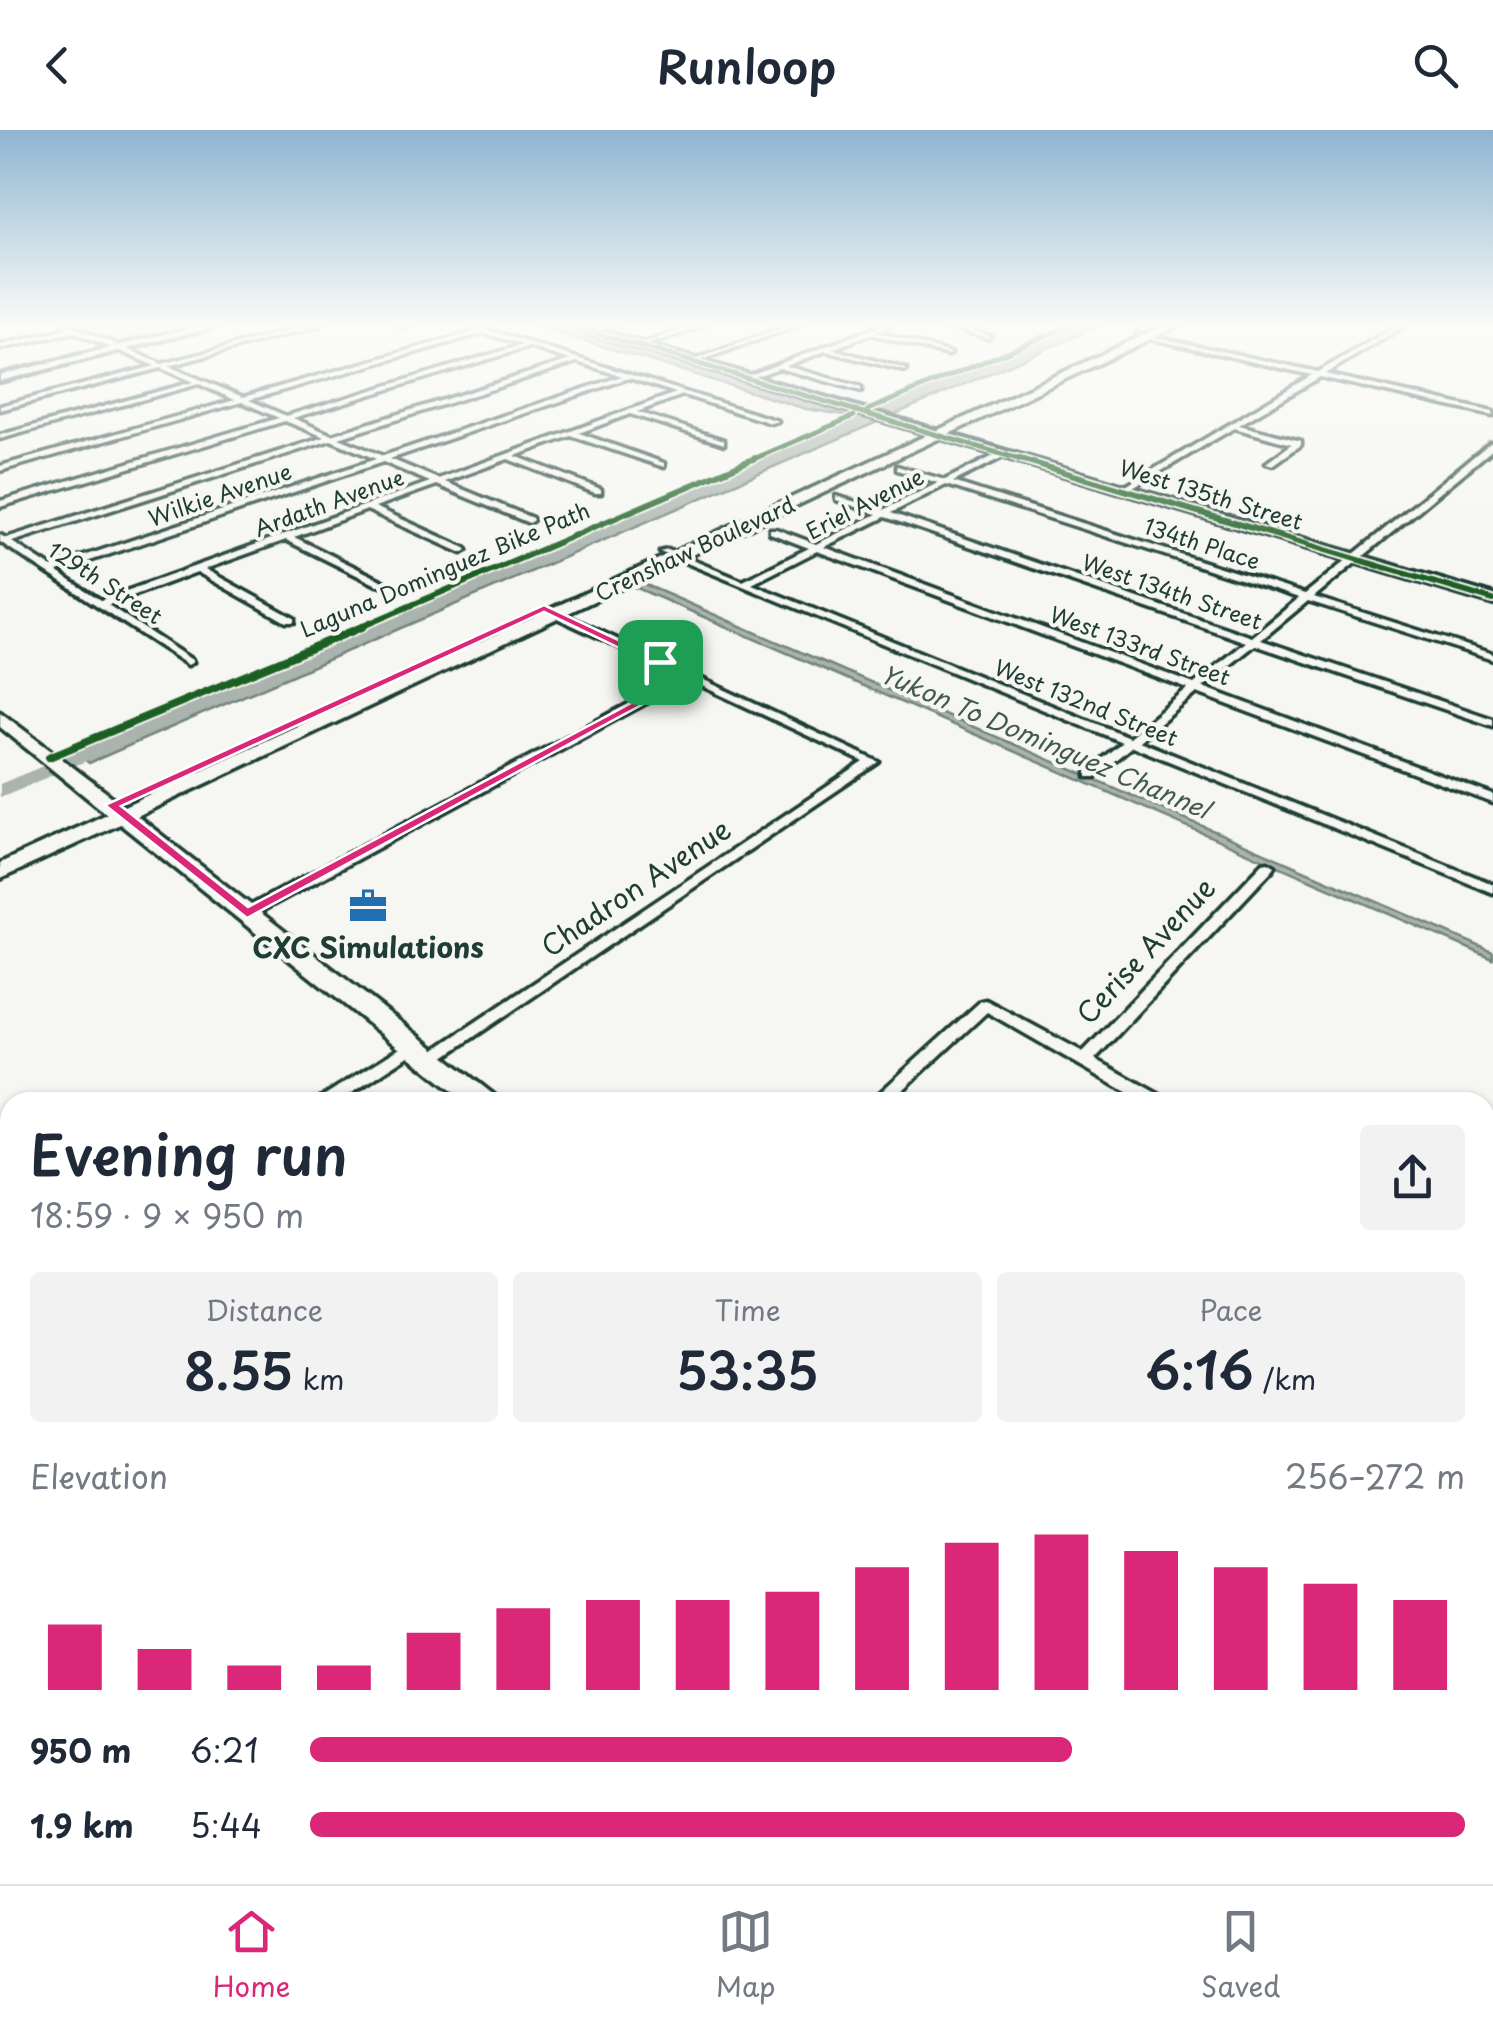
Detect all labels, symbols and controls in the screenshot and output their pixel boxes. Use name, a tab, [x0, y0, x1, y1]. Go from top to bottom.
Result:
text: Runloop	[657, 31, 836, 99]
icon: back	[30, 38, 85, 93]
icon: search	[1408, 38, 1463, 93]
street label: West 135th Street	[1116, 450, 1307, 537]
street label: Wilkie Avenue	[143, 454, 296, 534]
street label: Ardath Avenue	[249, 459, 408, 544]
street label: Eriel Avenue	[800, 459, 929, 546]
street label: Crenshaw Boulevard	[589, 487, 800, 608]
street label: Laguna Dominguez Bike Path	[295, 493, 594, 645]
street label: 134th Place	[1140, 508, 1265, 577]
street label: 129th Street	[42, 532, 170, 631]
street label: West 134th Street	[1078, 544, 1267, 637]
street label: West 133rd Street	[1046, 597, 1235, 693]
pin	[618, 620, 703, 705]
icon: arrive	[633, 635, 688, 690]
street label: West 132nd Street	[990, 650, 1183, 753]
water label: Yukon To Dominguez Channel	[875, 654, 1220, 829]
street label: Chadron Avenue	[531, 807, 739, 966]
street label: Cerise Avenue	[1065, 867, 1224, 1033]
office icon: CXC Simulations	[347, 885, 389, 927]
place label: CXC Simulations	[252, 925, 484, 968]
text: Evening run	[30, 1112, 348, 1195]
button: share	[1360, 1125, 1465, 1230]
text: 18:59 · 9 × 950 m	[30, 1191, 304, 1239]
text: Distance	[205, 1288, 323, 1331]
text: Time	[714, 1288, 781, 1331]
text: Pace	[1199, 1288, 1262, 1331]
text: 8.55	[184, 1331, 293, 1407]
text: 53:35	[676, 1331, 819, 1407]
text: 6:16	[1145, 1331, 1254, 1407]
text: km	[293, 1357, 345, 1400]
text: /km	[1254, 1357, 1316, 1400]
text: Elevation	[30, 1452, 168, 1500]
text: 256–272 m	[1285, 1452, 1465, 1500]
text: 950 m	[30, 1726, 131, 1774]
text: 6:21	[190, 1726, 259, 1774]
text: 1.9 km	[30, 1801, 134, 1849]
text: 5:44	[190, 1801, 262, 1849]
tab: Home	[213, 1904, 290, 2007]
tab: Map	[716, 1904, 776, 2007]
tab: Saved	[1201, 1904, 1280, 2007]

